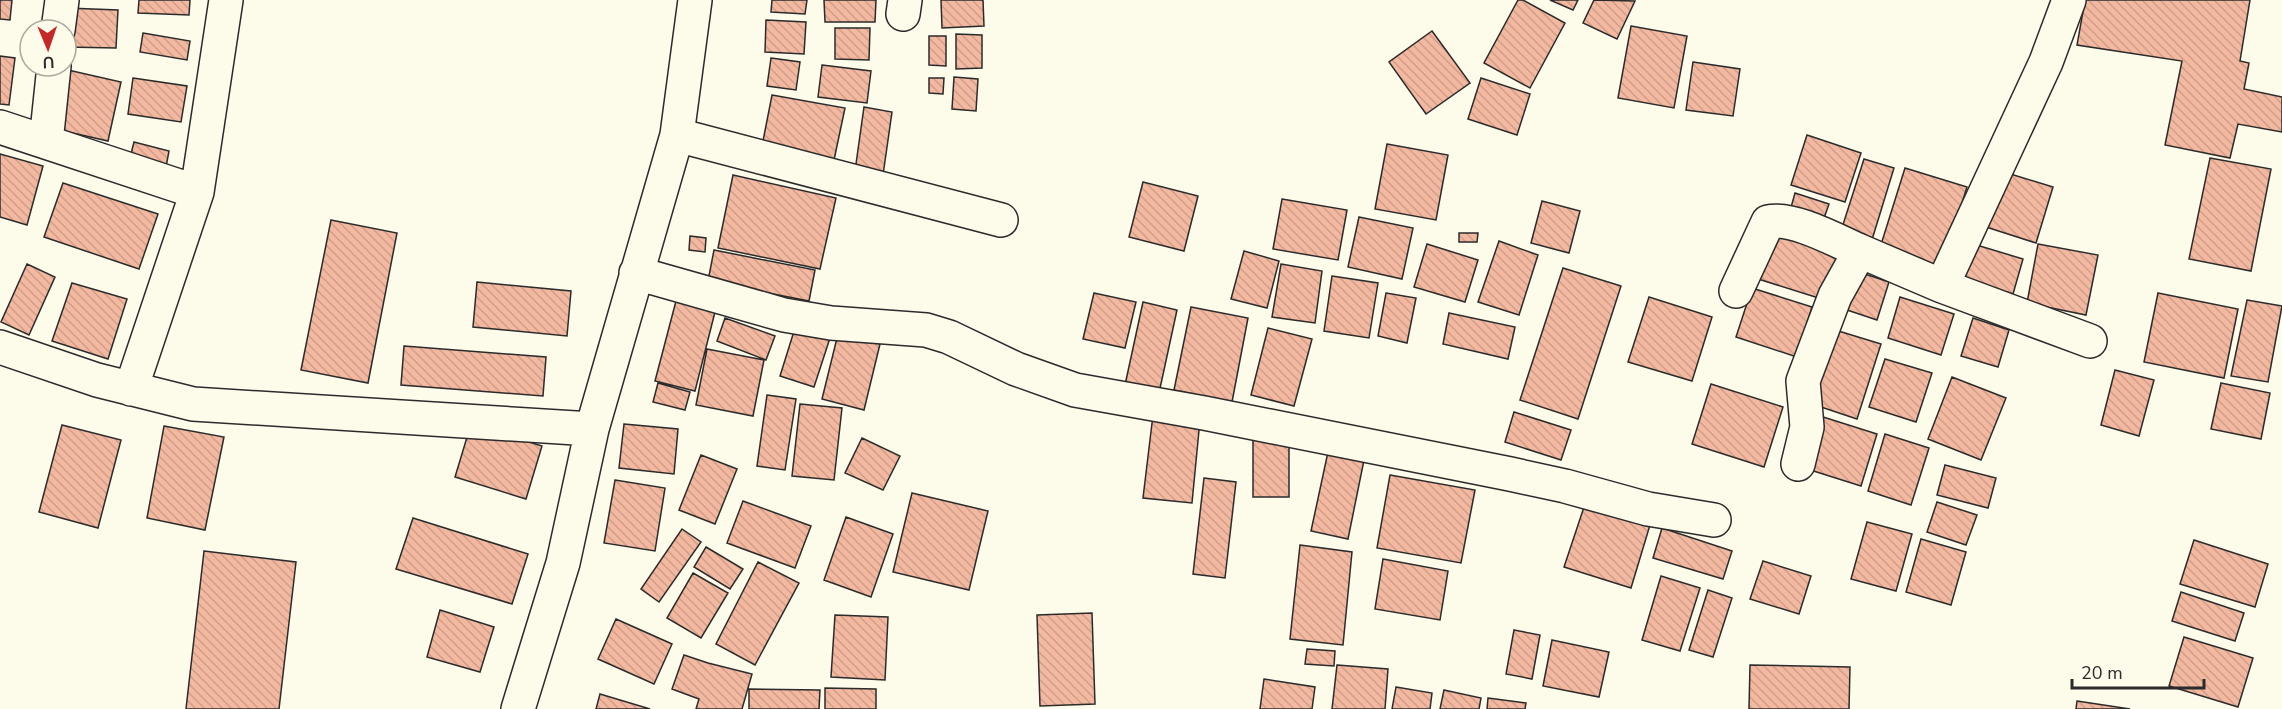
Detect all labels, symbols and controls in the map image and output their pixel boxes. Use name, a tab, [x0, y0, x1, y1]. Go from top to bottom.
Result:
north arrow	[18, 18, 78, 78]
text: U	[42, 51, 55, 73]
scale bar	[2072, 652, 2204, 690]
text: 20 m	[2081, 661, 2123, 685]

